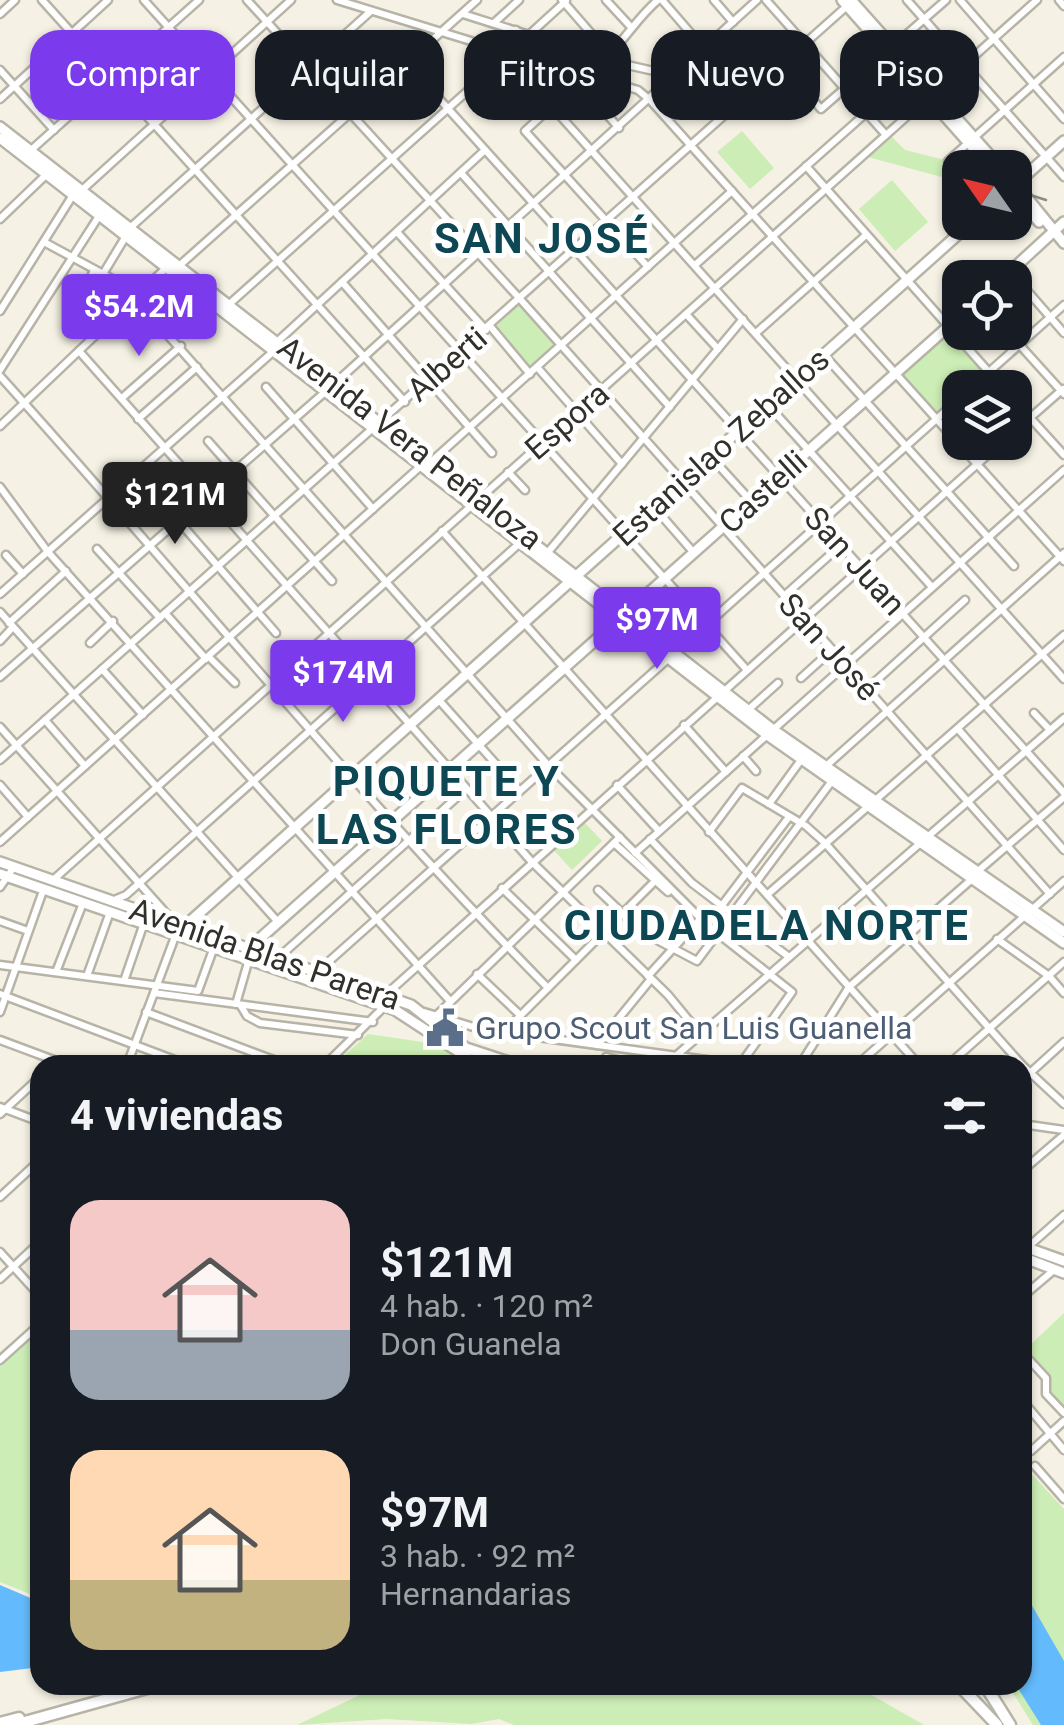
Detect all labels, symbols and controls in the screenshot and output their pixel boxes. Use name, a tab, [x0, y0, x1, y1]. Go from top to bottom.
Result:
chip: Comprar	[30, 30, 235, 120]
chip: Alquilar	[255, 30, 444, 120]
chip: Filtros	[464, 30, 631, 120]
chip: Nuevo	[651, 30, 820, 120]
chip: Piso	[840, 30, 979, 120]
north arrow	[942, 150, 1032, 240]
map controls	[942, 150, 1032, 460]
district label: SAN JOSÉ	[434, 214, 650, 263]
button: locate	[942, 260, 1032, 350]
pin: $54.2M	[58, 274, 220, 359]
text: $54.2M	[84, 287, 194, 325]
street label: Alberti	[399, 319, 495, 409]
street label: Avenida Vera Peñaloza	[270, 328, 550, 558]
street label: Estanislao Zeballos	[605, 340, 837, 554]
button: layers	[942, 370, 1032, 460]
street label: Espora	[517, 374, 617, 468]
street label: Castelli	[711, 443, 815, 541]
pin: $121M	[105, 462, 245, 547]
text: $121M	[124, 475, 226, 513]
street label: San Juan	[797, 499, 913, 623]
street label: San José	[771, 585, 887, 709]
pin: $97M	[598, 587, 716, 672]
text: $97M	[615, 600, 699, 638]
pin: $174M	[273, 640, 413, 725]
text: $174M	[292, 653, 394, 691]
district label: PIQUETE Y LAS FLORES	[316, 757, 578, 854]
street label: Avenida Blas Parera	[125, 890, 405, 1018]
district label: CIUDADELA NORTE	[564, 901, 970, 950]
public building icon: Grupo Scout San Luis Guanella	[424, 1007, 466, 1049]
place label: Grupo Scout San Luis Guanella	[475, 1009, 912, 1047]
icon: filters	[937, 1088, 992, 1143]
text: 4 viviendas	[70, 1091, 283, 1140]
text: $121M	[380, 1238, 513, 1287]
icon: home	[150, 1240, 270, 1360]
text: 4 hab. · 120 m²	[380, 1287, 593, 1325]
text: Don Guanela	[380, 1325, 562, 1363]
text: $97M	[380, 1488, 489, 1537]
icon: home	[150, 1490, 270, 1610]
text: 3 hab. · 92 m²	[380, 1537, 575, 1575]
text: Hernandarias	[380, 1575, 571, 1613]

